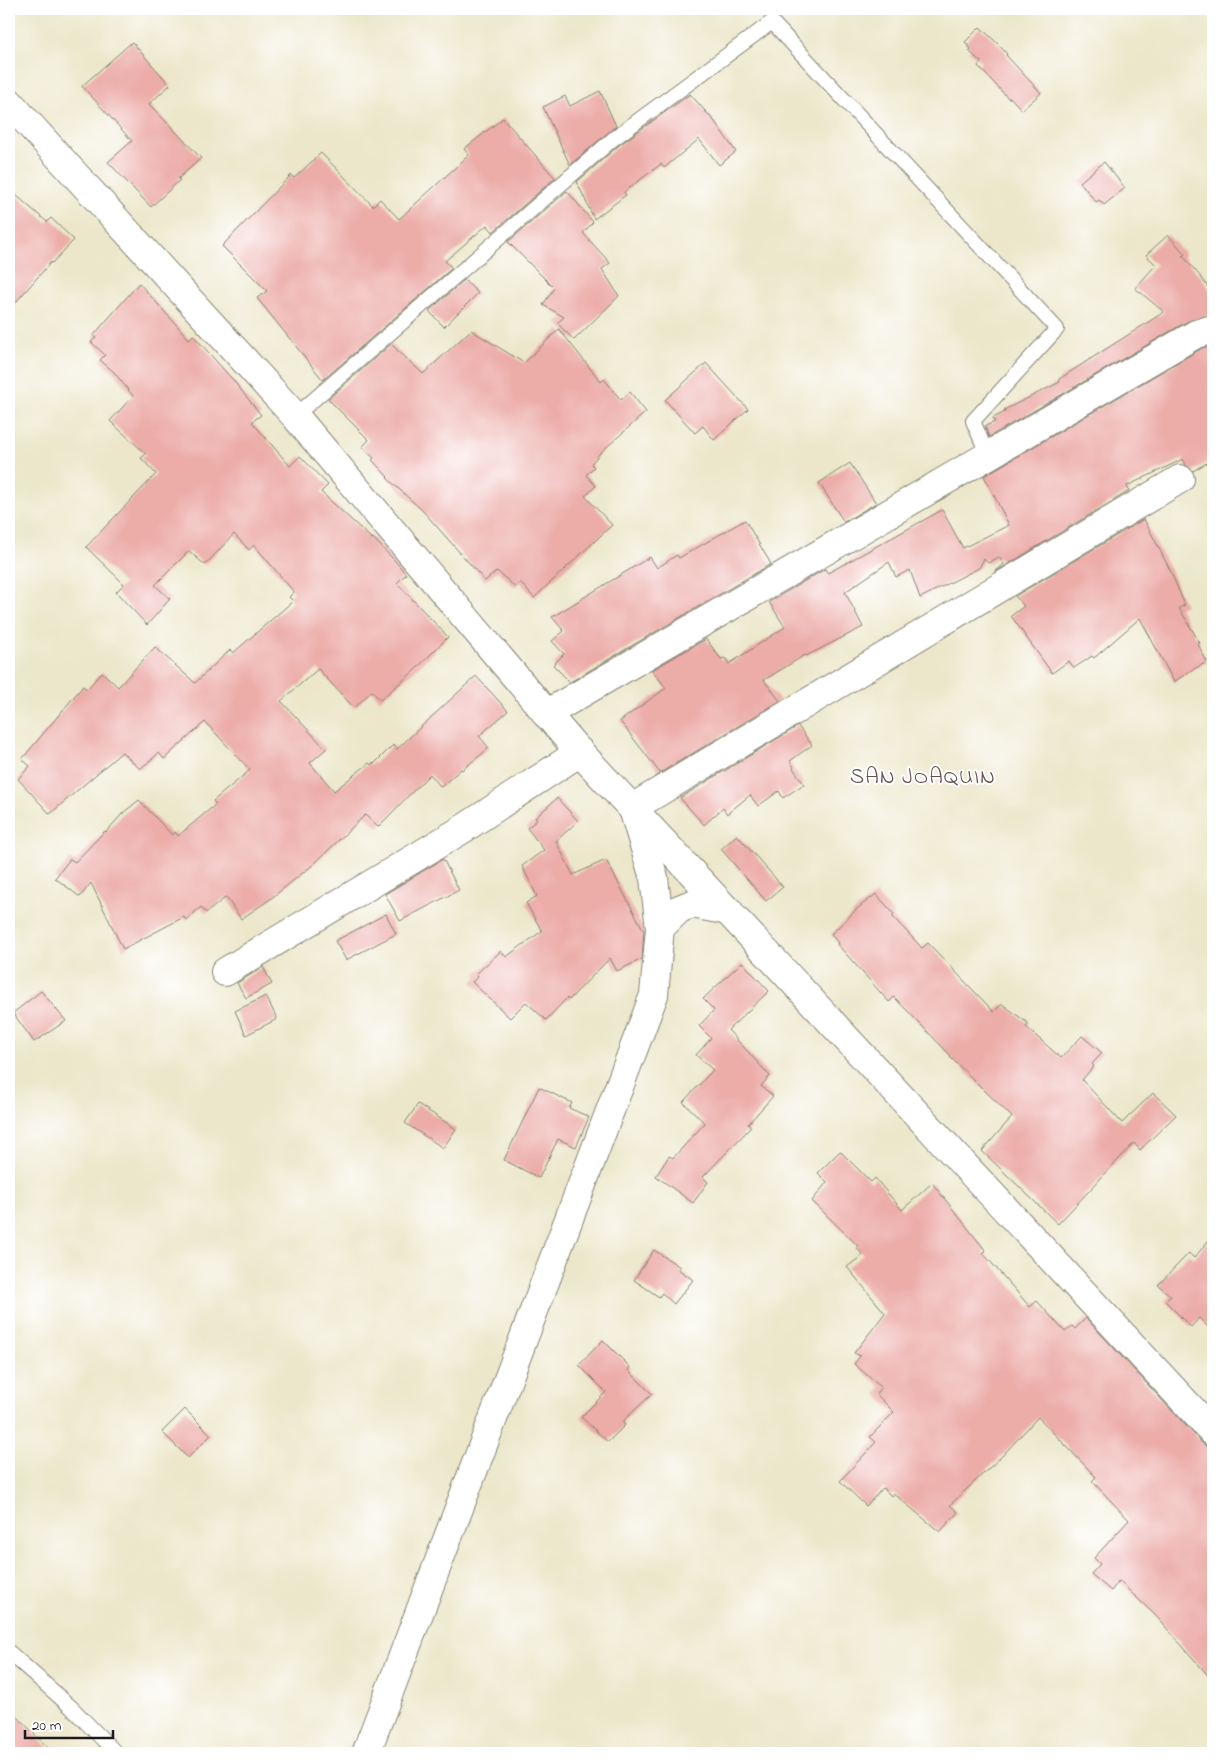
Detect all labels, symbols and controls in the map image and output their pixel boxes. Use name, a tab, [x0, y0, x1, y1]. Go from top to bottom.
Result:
district label: SAN JOAQUIN	[850, 762, 996, 794]
scale bar	[25, 1707, 112, 1739]
text: 20 m	[32, 1715, 62, 1737]

